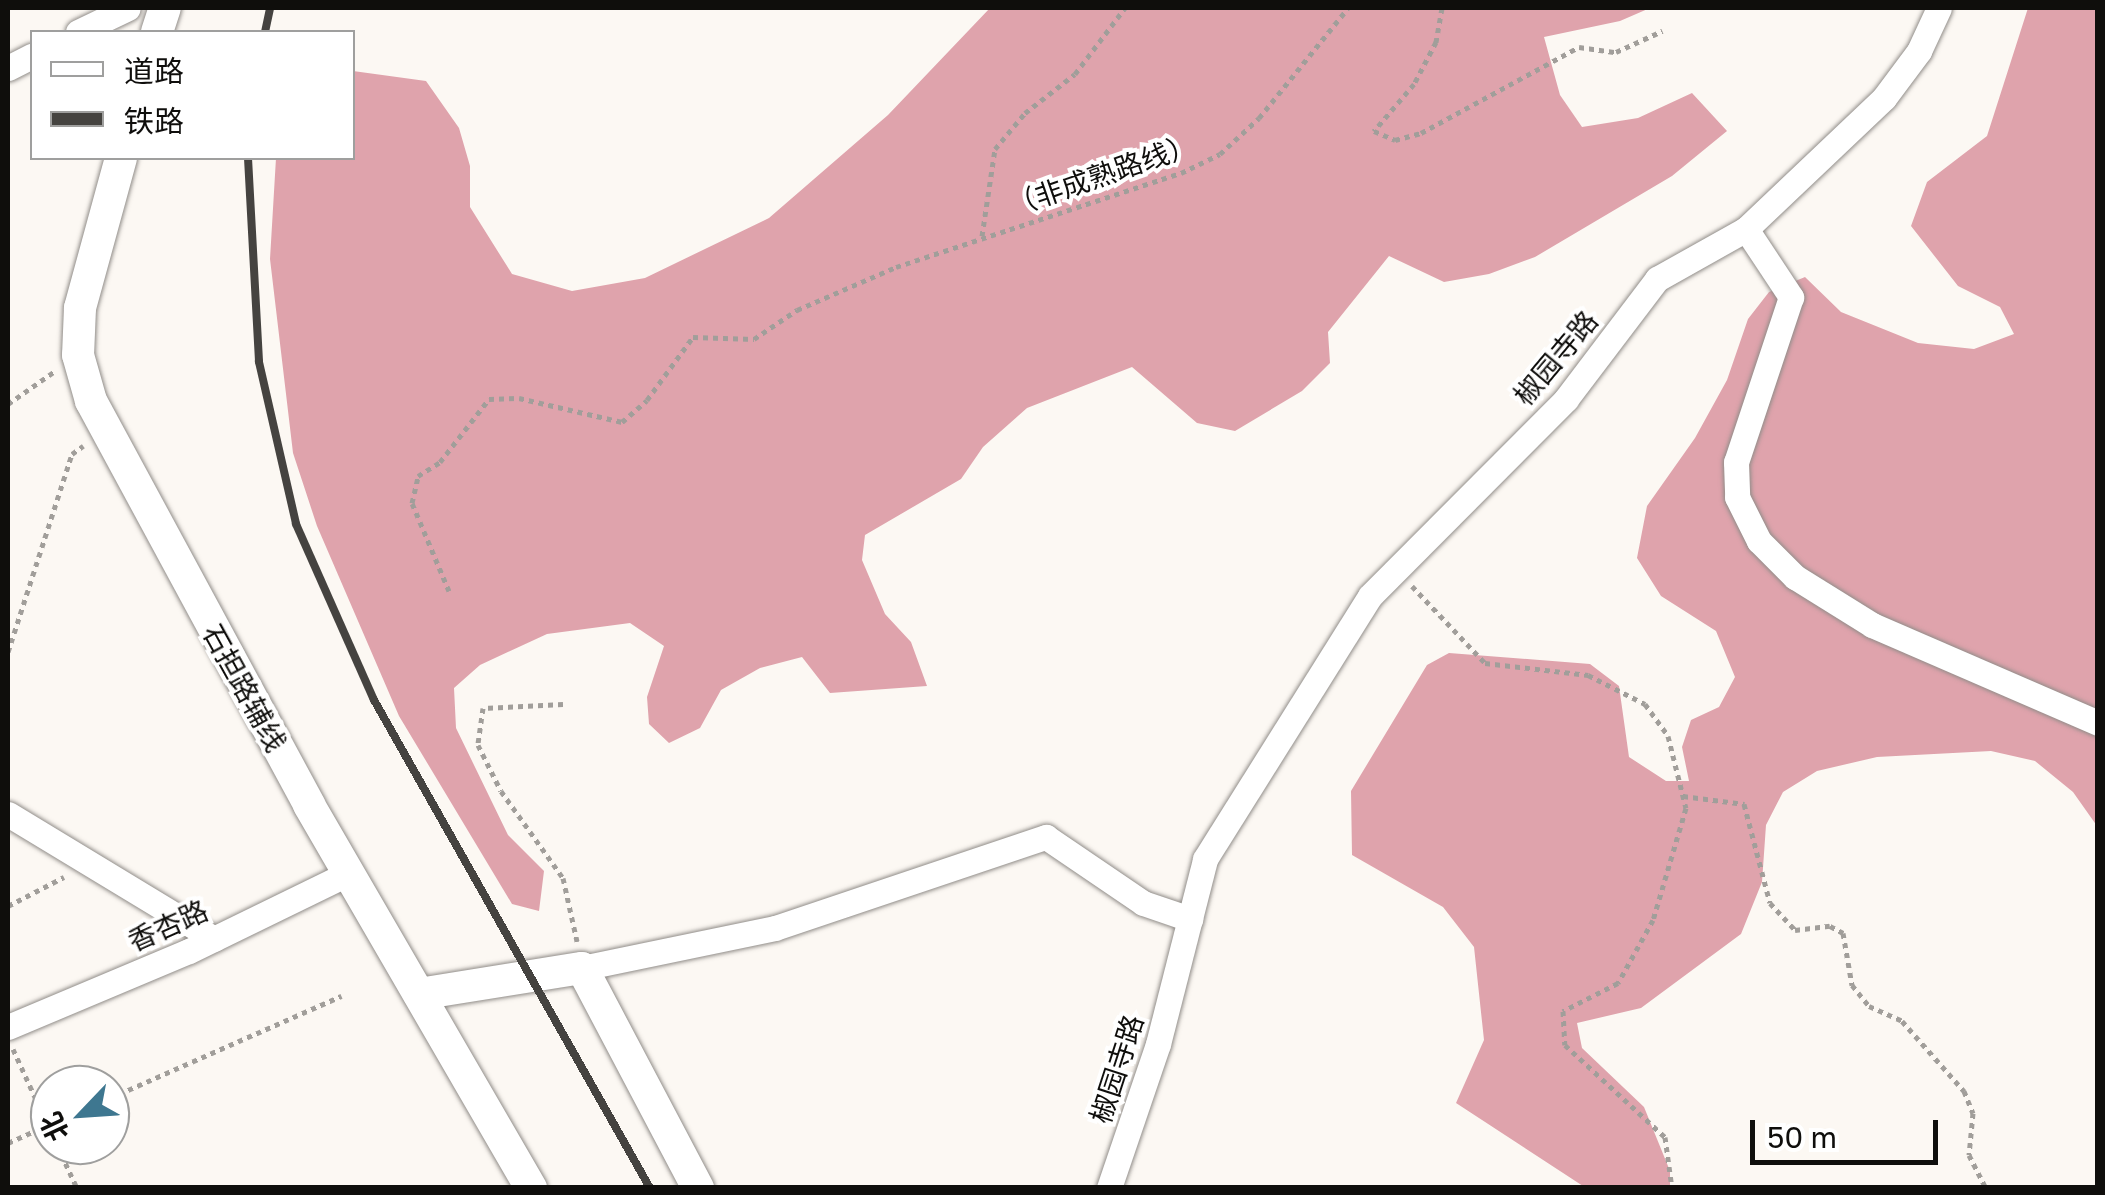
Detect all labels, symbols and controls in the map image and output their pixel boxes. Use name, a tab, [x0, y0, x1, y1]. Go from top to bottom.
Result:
legend	[30, 30, 355, 160]
text: 道路	[124, 53, 184, 89]
text: 铁路	[124, 103, 184, 139]
street label: （非成熟路线）	[1004, 127, 1200, 223]
street label: 椒园寺路	[1507, 304, 1605, 412]
street label: 石担路辅线	[195, 619, 293, 757]
street label: 香杏路	[123, 894, 213, 958]
street label: 椒园寺路	[1084, 1011, 1150, 1127]
north arrow	[30, 1065, 130, 1165]
scale bar	[1755, 1100, 1942, 1162]
text: 北	[33, 1107, 75, 1147]
text: 50 m	[1767, 1119, 1837, 1155]

